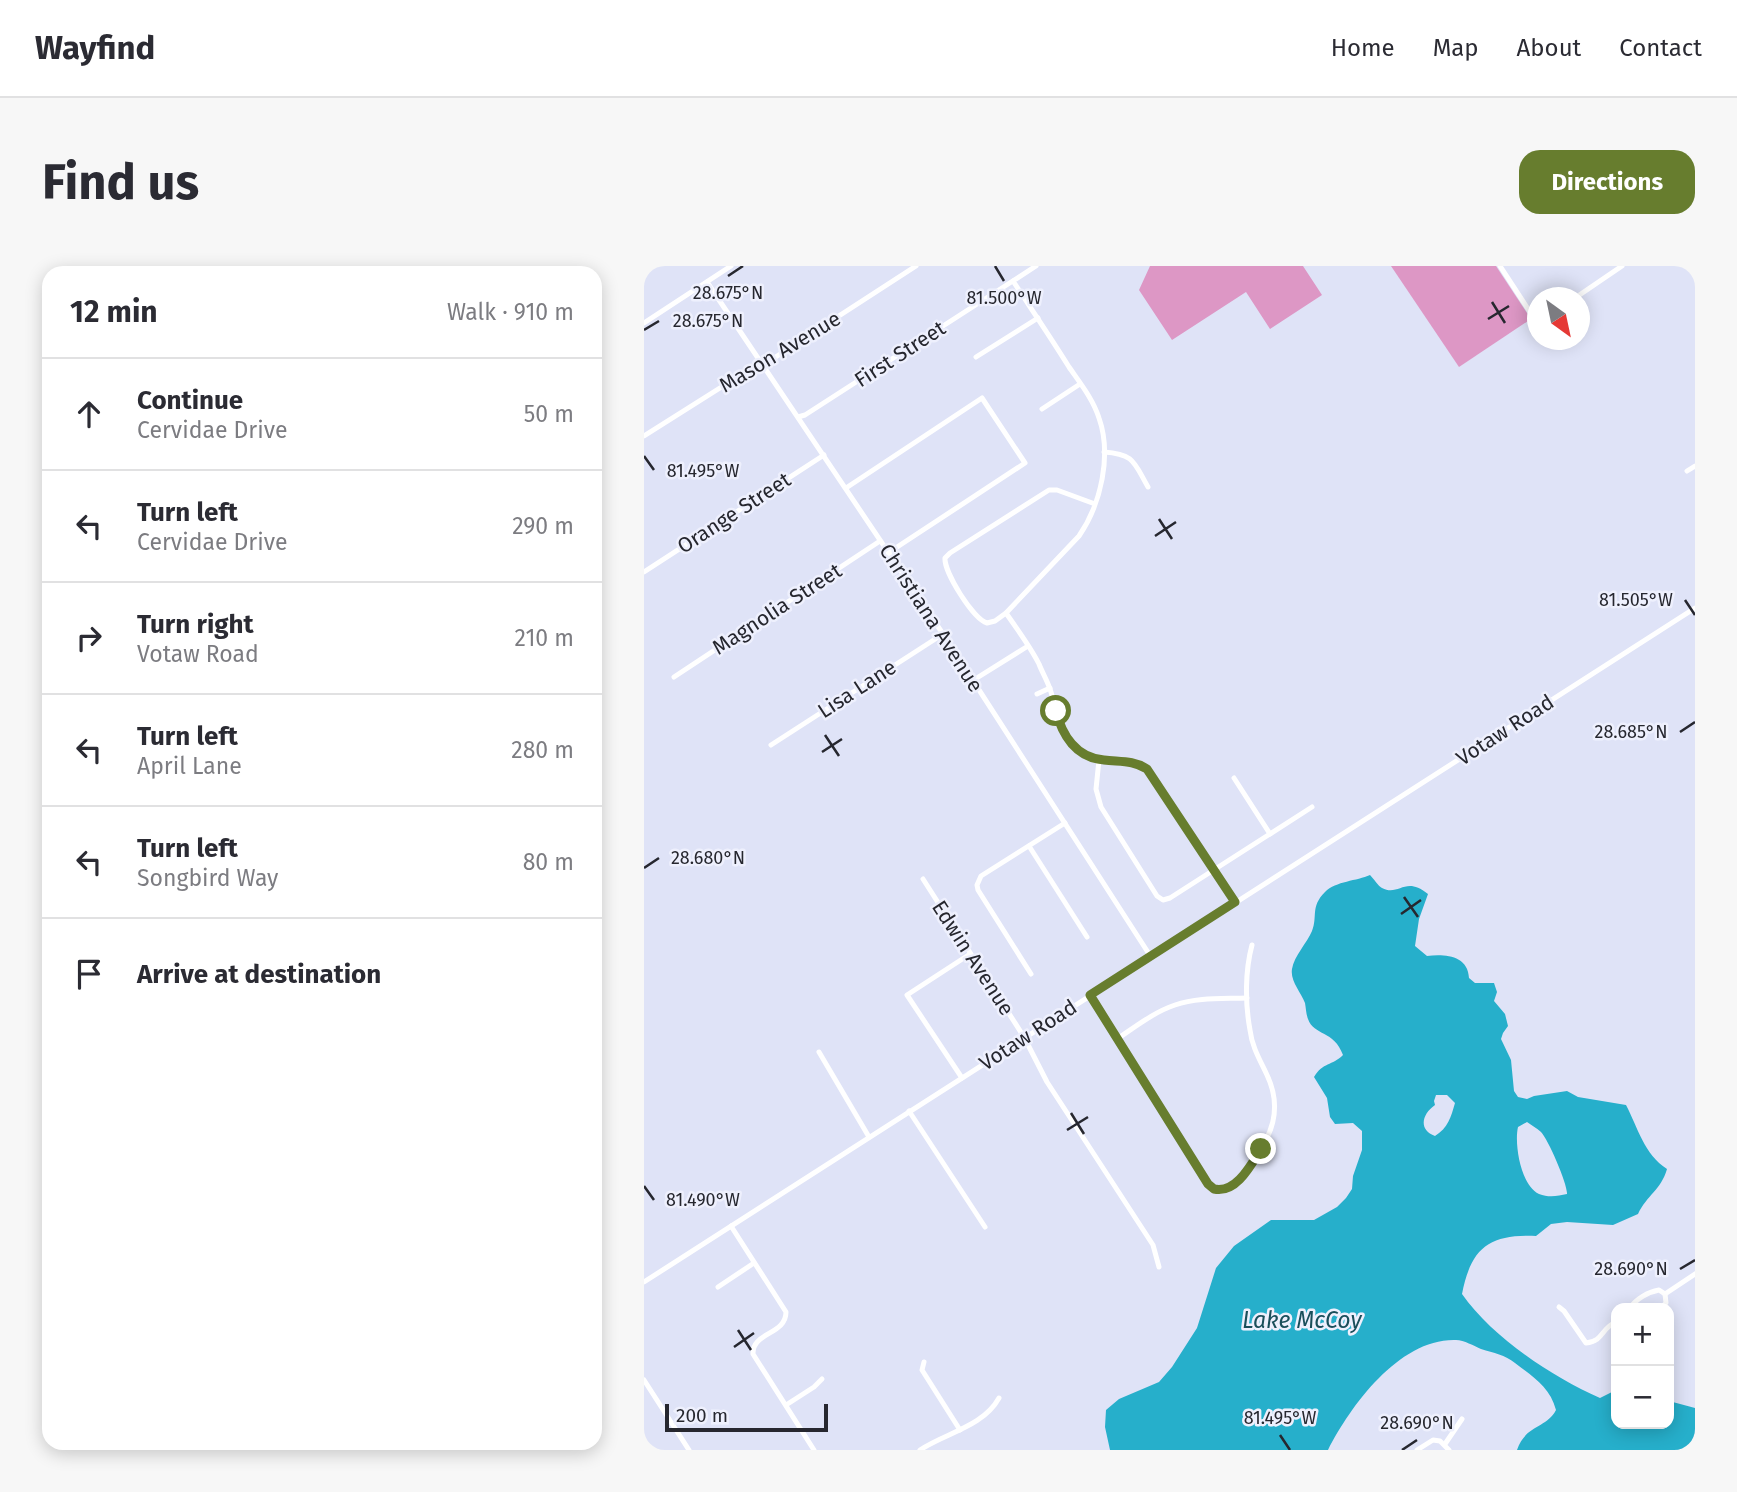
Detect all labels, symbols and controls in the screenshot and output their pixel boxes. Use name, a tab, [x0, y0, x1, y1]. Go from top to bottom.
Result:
text: Wayfind	[35, 28, 155, 68]
text: Home	[1331, 34, 1395, 62]
text: Map	[1433, 34, 1479, 62]
text: About	[1517, 34, 1581, 62]
text: Contact	[1619, 34, 1702, 62]
button: Directions	[1519, 150, 1695, 214]
text: Find us	[42, 153, 199, 212]
text: 28.675°N	[693, 282, 763, 304]
text: 81.500°W	[966, 287, 1042, 309]
north arrow	[1527, 287, 1590, 350]
text: 12 min	[70, 294, 158, 330]
text: Walk · 910 m	[447, 298, 574, 326]
street label: Mason Avenue	[715, 306, 845, 398]
text: 28.675°N	[673, 310, 743, 332]
street label: First Street	[850, 315, 951, 393]
text: Continue	[137, 385, 243, 416]
icon: ahead	[70, 395, 108, 433]
text: 50 m	[524, 400, 574, 428]
text: Cervidae Drive	[137, 416, 287, 444]
text: 81.495°W	[667, 460, 739, 482]
street label: Orange Street	[672, 466, 796, 559]
text: Turn left	[137, 497, 238, 528]
icon: left	[70, 507, 108, 545]
text: 290 m	[512, 512, 574, 540]
text: Cervidae Drive	[137, 528, 287, 556]
street label: Christiana Avenue	[873, 539, 989, 697]
street label: Magnolia Street	[707, 557, 847, 661]
text: 81.505°W	[1599, 589, 1673, 611]
text: Turn right	[137, 609, 254, 640]
icon: right	[70, 619, 108, 657]
text: 210 m	[515, 624, 574, 652]
text: Votaw Road	[137, 640, 259, 668]
street label: Lisa Lane	[813, 654, 901, 724]
street label: Votaw Road	[1451, 689, 1559, 771]
route start	[1040, 695, 1071, 726]
text: Turn left	[137, 721, 238, 752]
text: 28.685°N	[1594, 721, 1668, 743]
icon: left	[70, 731, 108, 769]
text: 280 m	[511, 736, 574, 764]
text: April Lane	[137, 752, 242, 780]
text: Turn left	[137, 833, 238, 864]
icon: left	[70, 843, 108, 881]
text: 28.680°N	[671, 847, 745, 869]
text: 80 m	[523, 848, 574, 876]
text: Songbird Way	[137, 864, 278, 892]
street label: Edwin Avenue	[926, 896, 1020, 1020]
icon: arrive	[70, 955, 108, 993]
text: Arrive at destination	[137, 959, 381, 990]
street label: Votaw Road	[974, 994, 1082, 1076]
route end	[1245, 1133, 1276, 1164]
text: 81.490°W	[666, 1189, 740, 1211]
text: 28.690°N	[1594, 1258, 1668, 1280]
map controls	[1611, 1303, 1674, 1429]
button: +	[1611, 1303, 1674, 1366]
water label: Lake McCoy	[1242, 1306, 1363, 1334]
button: −	[1611, 1366, 1674, 1429]
scale bar	[665, 1401, 828, 1433]
text: 200 m	[676, 1404, 728, 1427]
text: 81.495°W	[1244, 1407, 1316, 1429]
text: 28.690°N	[1380, 1412, 1454, 1434]

